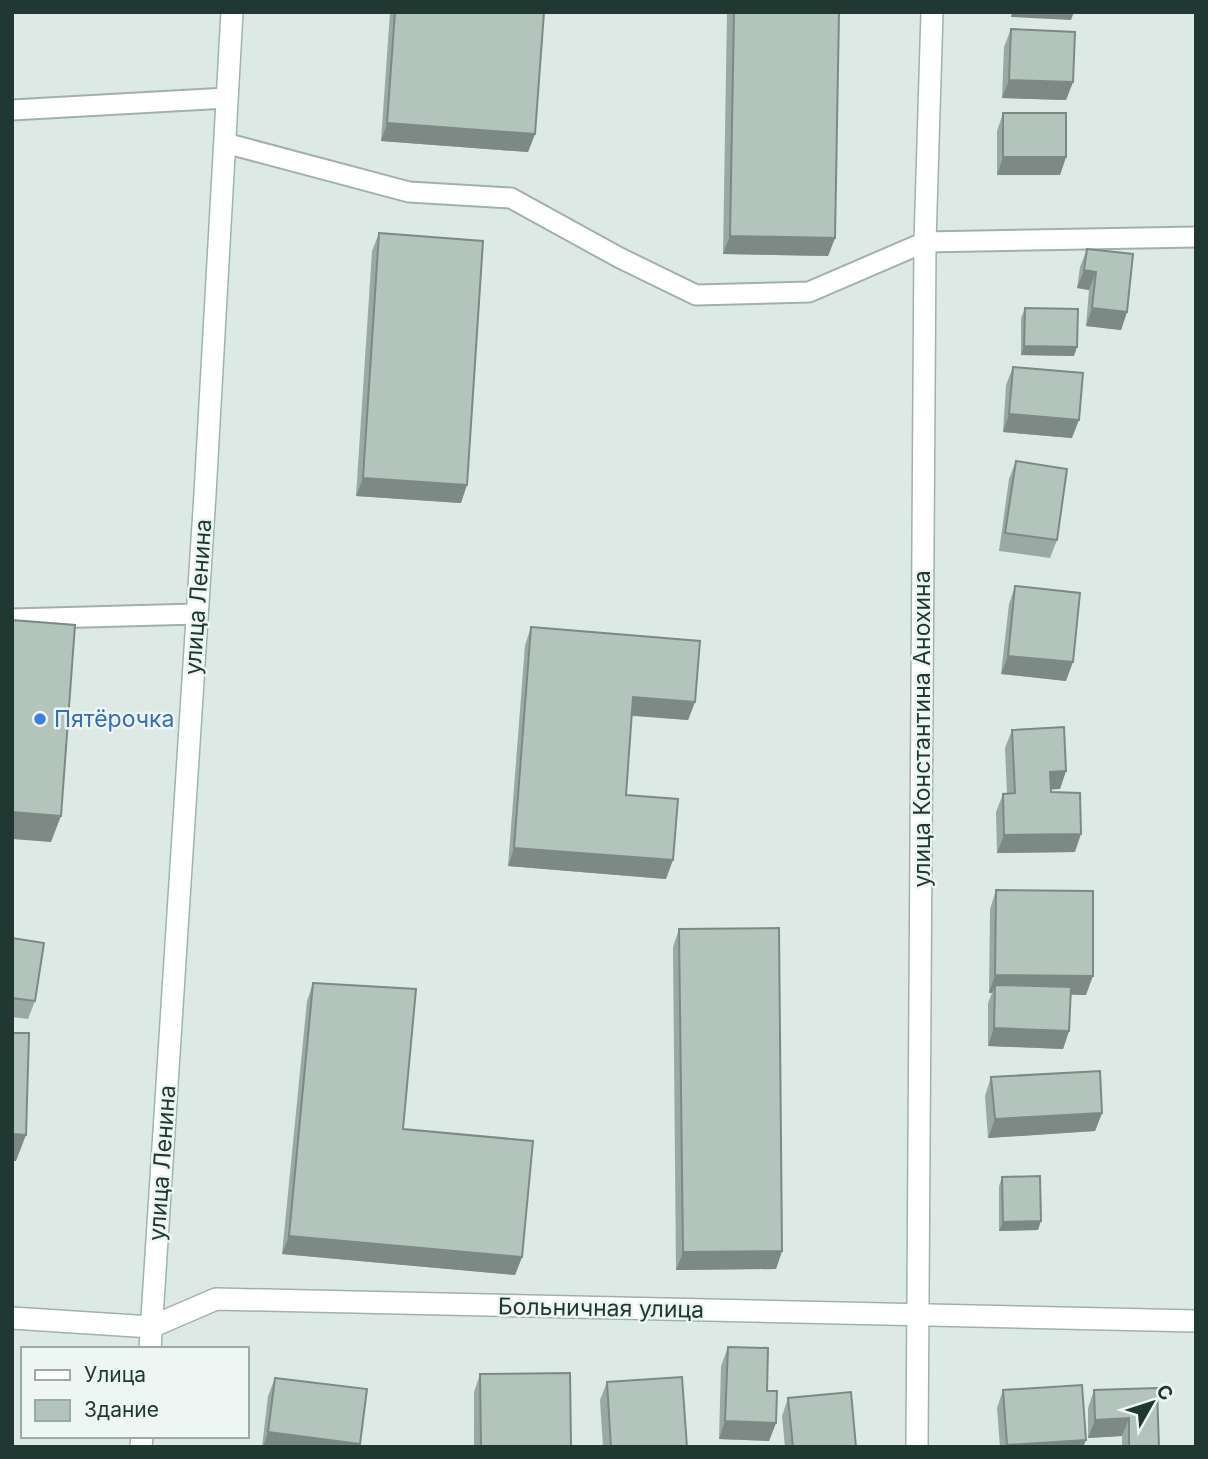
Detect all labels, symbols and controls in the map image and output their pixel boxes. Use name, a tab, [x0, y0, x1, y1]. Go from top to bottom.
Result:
street label: улица Ленина	[179, 518, 217, 676]
street label: улица Константина Анохина	[908, 570, 936, 888]
place label: Пятёрочка	[54, 705, 174, 733]
marker: Пятёрочка	[32, 711, 48, 727]
street label: улица Ленина	[143, 1084, 181, 1242]
street label: Больничная улица	[498, 1292, 704, 1324]
legend	[21, 1347, 248, 1438]
text: Улица	[84, 1362, 146, 1387]
north arrow	[1117, 1368, 1187, 1438]
text: С	[1151, 1380, 1178, 1405]
text: Здание	[84, 1397, 159, 1422]

